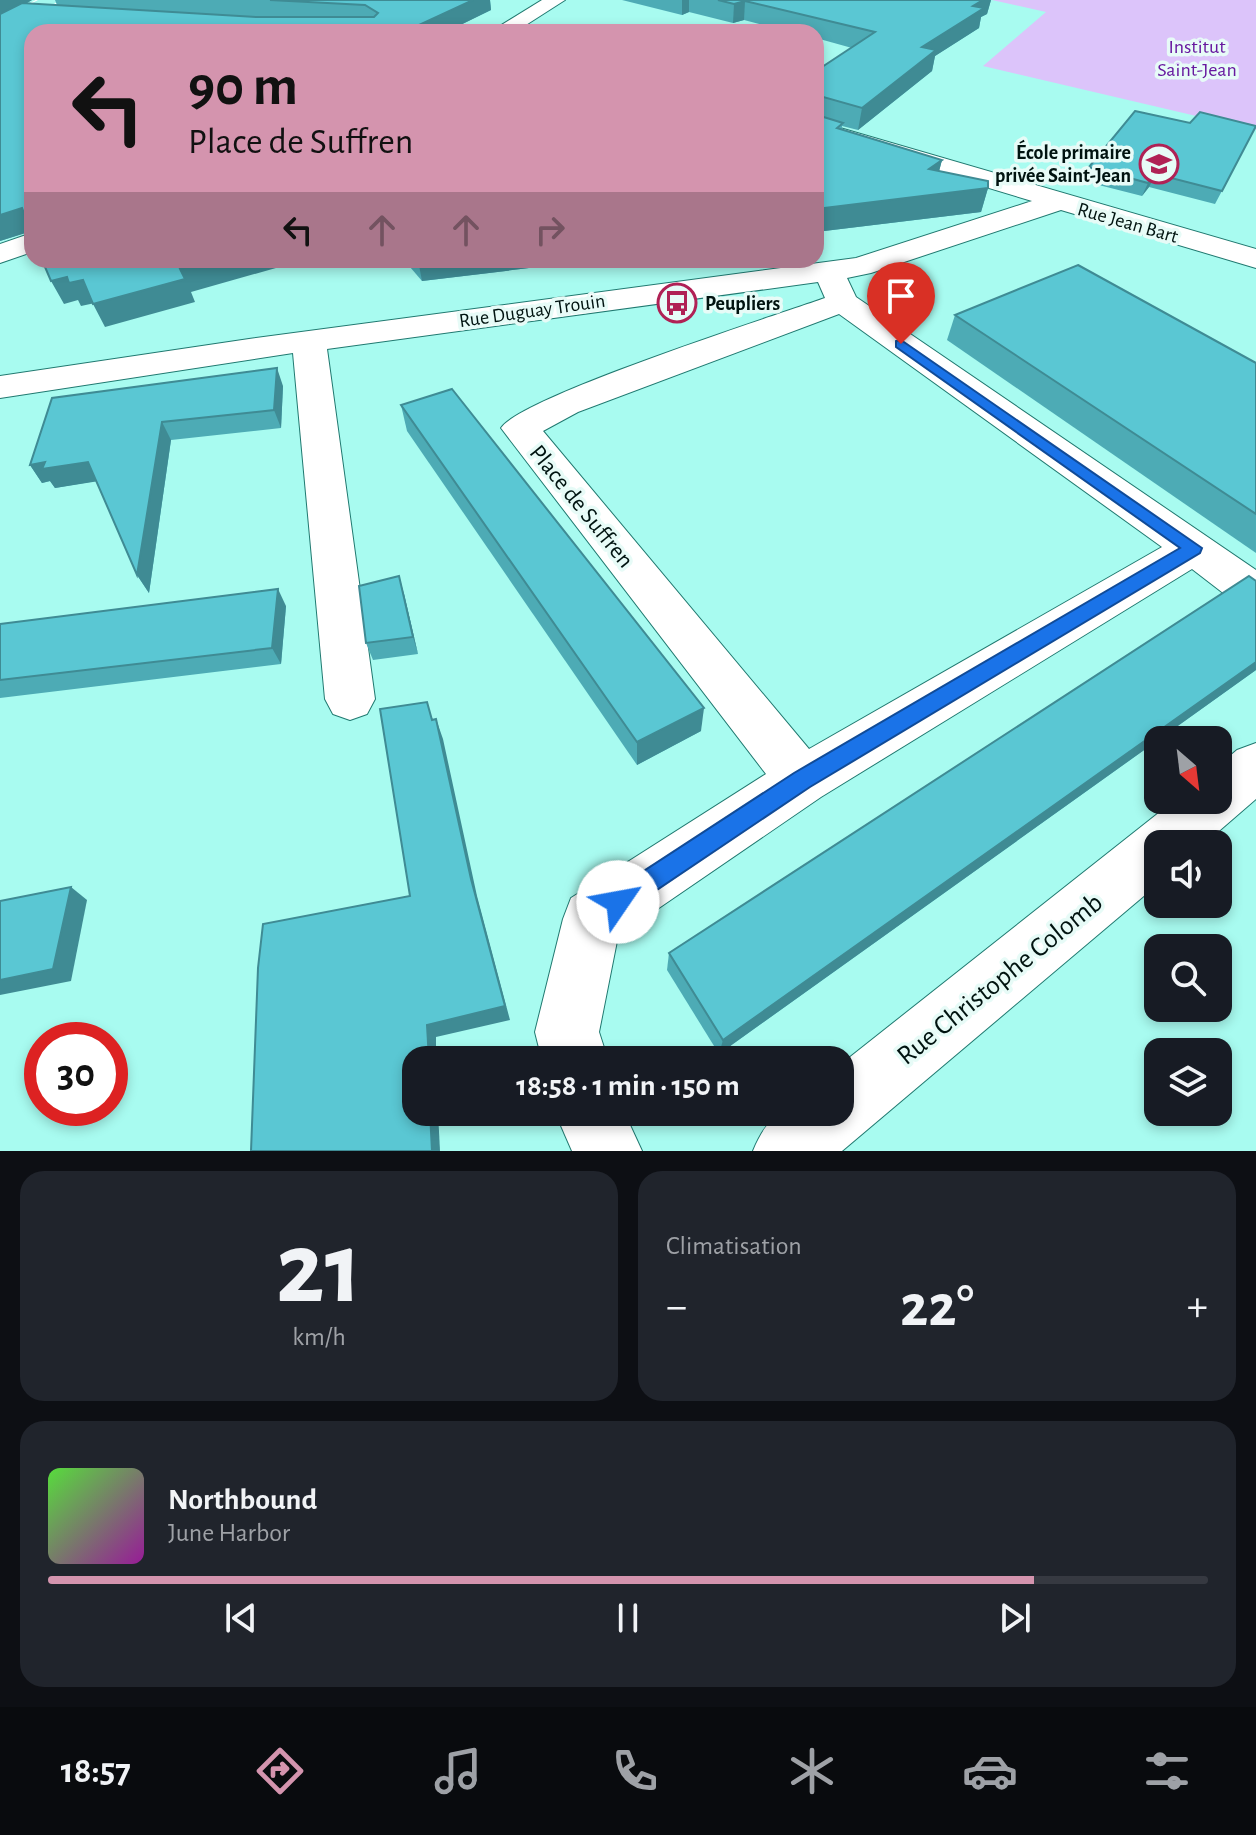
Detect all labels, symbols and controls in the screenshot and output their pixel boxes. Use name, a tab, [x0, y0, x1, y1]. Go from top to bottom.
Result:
park label: Institut Saint-Jean	[1157, 37, 1237, 80]
icon: left	[56, 56, 160, 160]
text: 90 m	[188, 59, 298, 115]
text: Place de Suffren	[188, 124, 413, 160]
place label: École primaire privée Saint-Jean	[995, 139, 1131, 186]
school or university icon: École primaire privée Saint-Jean	[1138, 143, 1180, 185]
street label: Rue Jean Bart	[1075, 199, 1181, 247]
icon: left	[276, 208, 320, 252]
icon: ahead	[360, 208, 404, 252]
icon: ahead	[444, 208, 488, 252]
icon: right	[528, 208, 572, 252]
pin	[867, 262, 935, 344]
icon: arrive	[879, 274, 923, 318]
bus stop icon: Peupliers	[656, 282, 698, 324]
street label: Rue Duguay Trouin	[458, 291, 607, 331]
place label: Peupliers	[705, 294, 781, 314]
street label: Place de Suffren	[525, 441, 638, 573]
north arrow	[1144, 726, 1232, 814]
map controls	[1144, 726, 1232, 1126]
button: sound	[1144, 830, 1232, 918]
position arrow	[576, 860, 660, 944]
street label: Rue Christophe Colomb	[892, 888, 1108, 1071]
button: search	[1144, 934, 1232, 1022]
speed limit sign: 30	[24, 1022, 128, 1126]
button: layers	[1144, 1038, 1232, 1126]
text: 18:58 · 1 min · 150 m	[516, 1071, 740, 1101]
text: 21	[276, 1218, 362, 1322]
text: Climatisation	[666, 1233, 802, 1259]
text: 22°	[900, 1277, 974, 1337]
text: −	[666, 1285, 687, 1329]
text: +	[1187, 1285, 1208, 1329]
text: km/h	[292, 1324, 346, 1350]
text: Northbound	[168, 1485, 317, 1515]
text: June Harbor	[168, 1520, 290, 1546]
icon: previous	[219, 1596, 263, 1640]
icon: pause	[606, 1596, 650, 1640]
icon: next	[993, 1596, 1037, 1640]
icon: directions	[252, 1743, 308, 1799]
icon: music	[430, 1743, 486, 1799]
icon: phone	[607, 1743, 663, 1799]
icon: climate	[784, 1743, 840, 1799]
icon: car	[962, 1743, 1018, 1799]
icon: filters	[1139, 1743, 1195, 1799]
text: 18:57	[61, 1753, 131, 1789]

